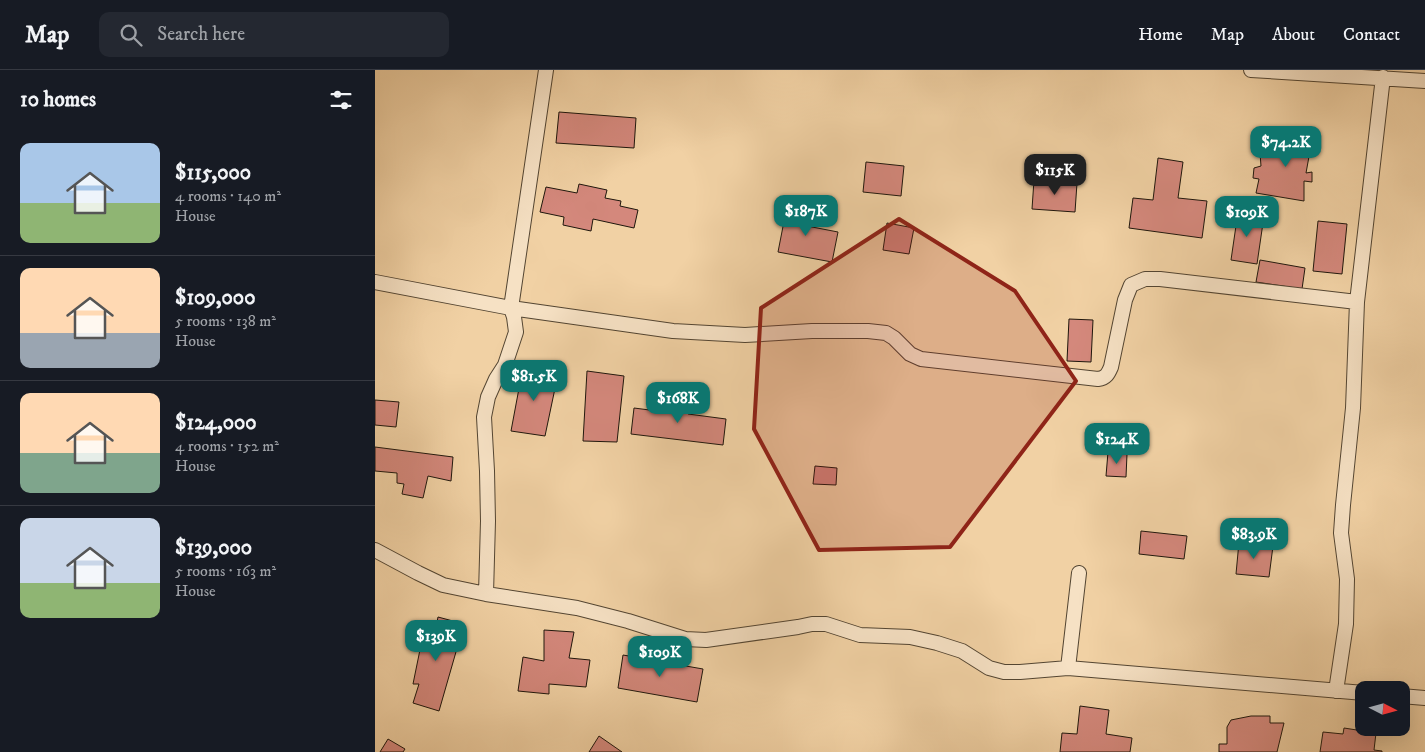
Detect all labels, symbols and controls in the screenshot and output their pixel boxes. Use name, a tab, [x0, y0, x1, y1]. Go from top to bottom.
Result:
search box	[99, 12, 449, 57]
text: Map	[25, 20, 69, 50]
icon: search	[117, 21, 145, 49]
text: Search here	[157, 23, 245, 46]
text: Home	[1138, 24, 1183, 46]
text: Map	[1211, 24, 1244, 46]
text: About	[1272, 24, 1315, 46]
text: Contact	[1343, 24, 1400, 46]
icon: filters	[327, 86, 355, 114]
text: 10 homes	[20, 87, 96, 113]
pin: $74.2K	[1245, 126, 1327, 168]
text: $74.2K	[1261, 132, 1311, 152]
pin: $115K	[1020, 154, 1090, 196]
text: $115,000	[175, 160, 251, 186]
text: $115K	[1035, 160, 1075, 180]
icon: home	[60, 163, 120, 223]
text: 4 rooms · 140 m²	[175, 186, 281, 206]
pin: $187K	[771, 194, 841, 237]
pin: $109K	[1212, 196, 1282, 238]
text: $187K	[785, 201, 827, 221]
text: $109K	[1226, 202, 1268, 222]
text: House	[175, 206, 216, 226]
text: $109,000	[175, 285, 255, 311]
icon: home	[60, 288, 120, 348]
text: 5 rooms · 138 m²	[175, 311, 276, 331]
text: House	[175, 331, 216, 351]
pin: $81.5K	[493, 360, 575, 402]
text: $81.5K	[511, 366, 557, 386]
pin: $168K	[643, 382, 713, 424]
text: $168K	[657, 388, 699, 408]
text: $124,000	[175, 410, 257, 436]
icon: home	[60, 413, 120, 473]
pin: $124K	[1082, 422, 1152, 465]
text: $124K	[1096, 429, 1138, 449]
text: 4 rooms · 152 m²	[175, 436, 279, 456]
text: House	[175, 456, 216, 476]
pin: $83.9K	[1213, 518, 1295, 560]
text: $83.9K	[1231, 524, 1277, 544]
text: $139,000	[175, 535, 252, 561]
icon: home	[60, 538, 120, 598]
text: 5 rooms · 163 m²	[175, 561, 276, 581]
text: House	[175, 581, 216, 601]
pin: $139K	[401, 620, 471, 662]
text: $139K	[416, 626, 456, 646]
pin: $109K	[625, 636, 695, 678]
text: $109K	[639, 642, 681, 662]
north arrow	[1355, 681, 1410, 736]
map controls	[1355, 681, 1410, 736]

